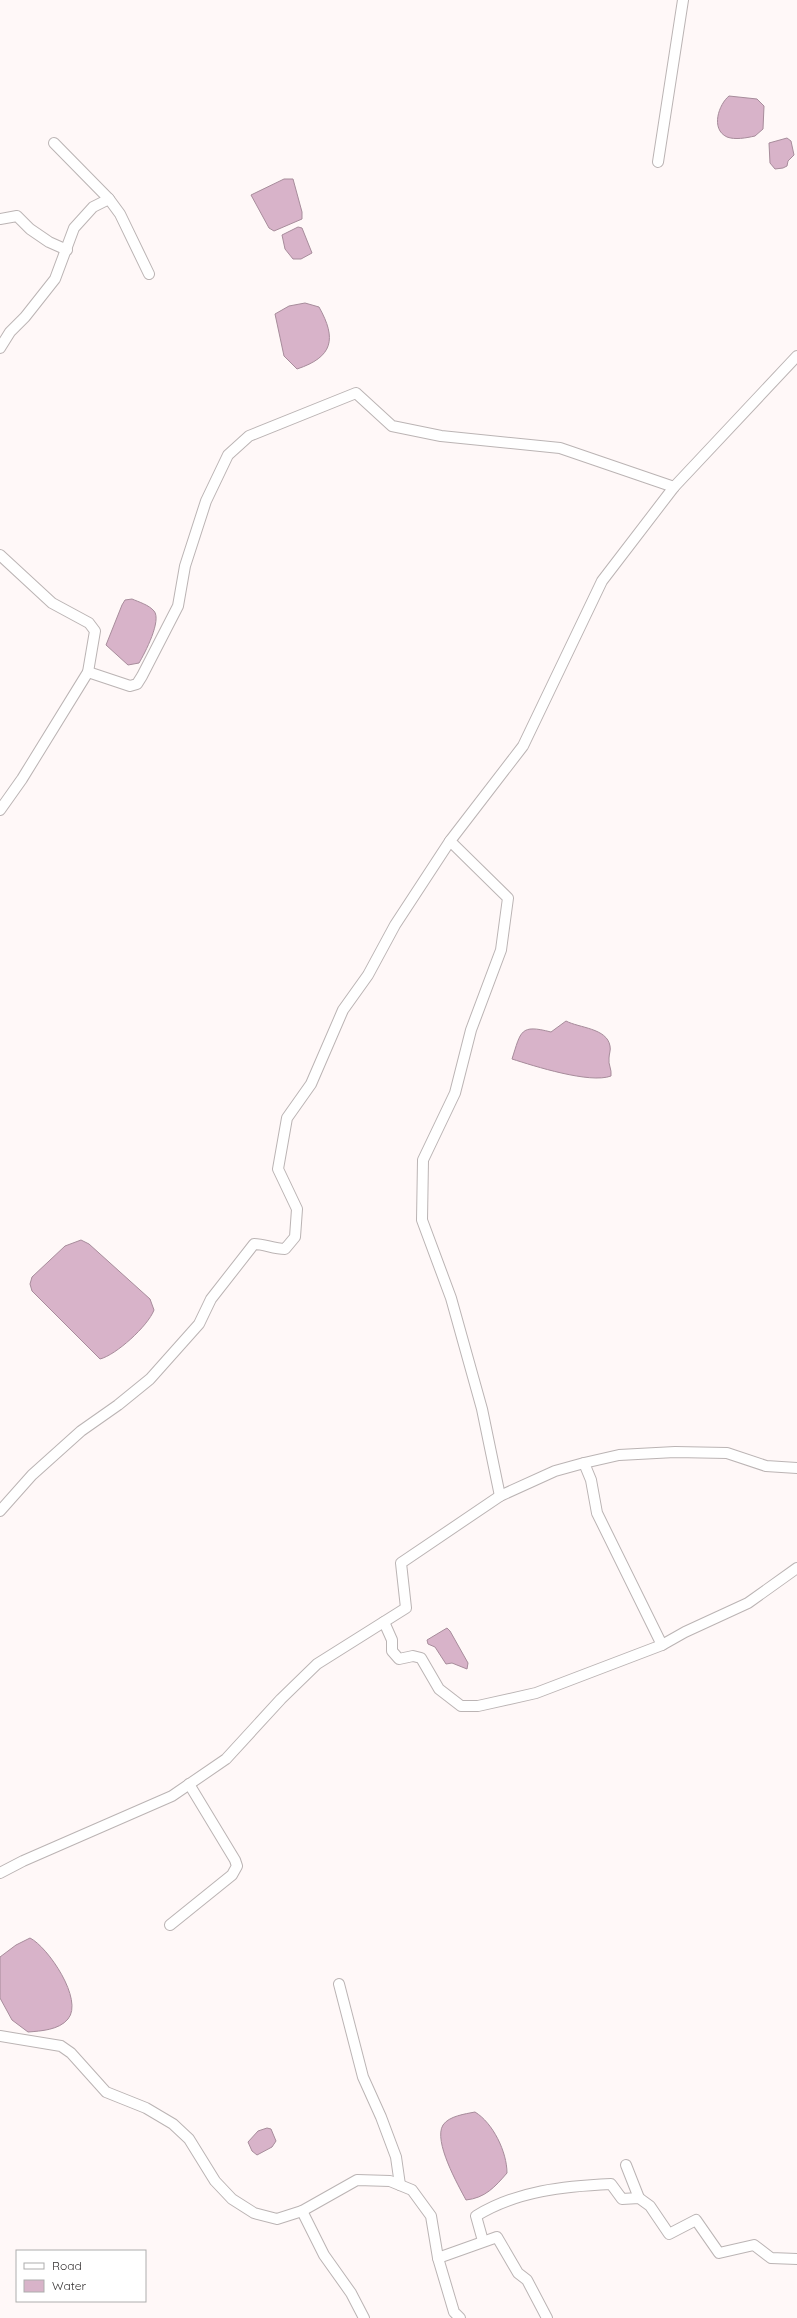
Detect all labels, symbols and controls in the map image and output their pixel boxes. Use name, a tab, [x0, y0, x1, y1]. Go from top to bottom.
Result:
legend	[16, 2250, 146, 2302]
text: Road	[52, 2258, 82, 2273]
text: Water	[52, 2278, 87, 2293]

